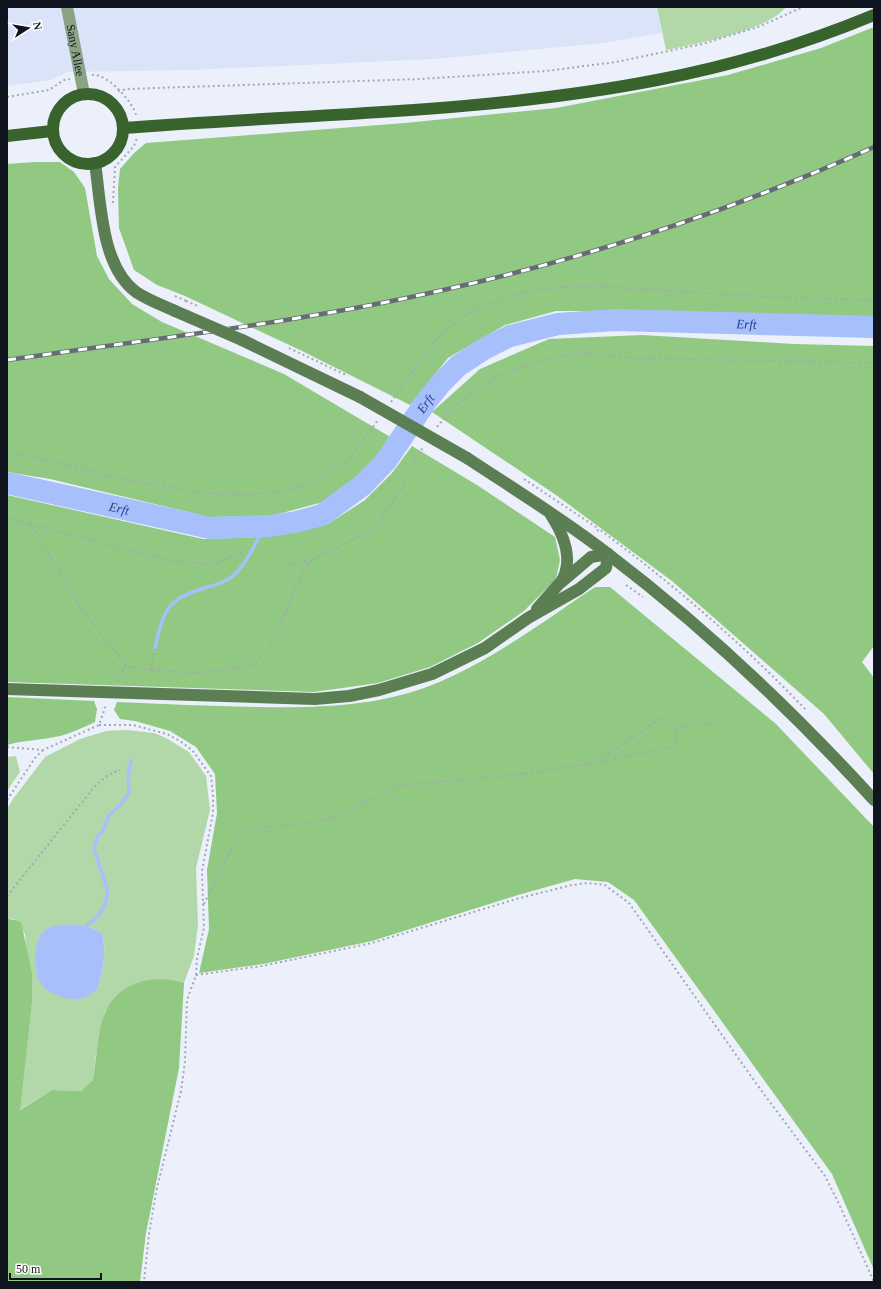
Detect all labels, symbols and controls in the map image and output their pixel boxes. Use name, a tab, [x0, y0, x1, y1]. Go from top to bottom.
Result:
north arrow	[8, 8, 48, 48]
text: N	[31, 21, 44, 31]
street label: Sany Allee	[64, 23, 87, 77]
water label: Erft	[735, 316, 757, 331]
water label: Erft	[412, 390, 437, 417]
water label: Erft	[107, 498, 131, 517]
scale bar	[10, 1255, 101, 1281]
text: 50 m	[16, 1262, 41, 1276]

